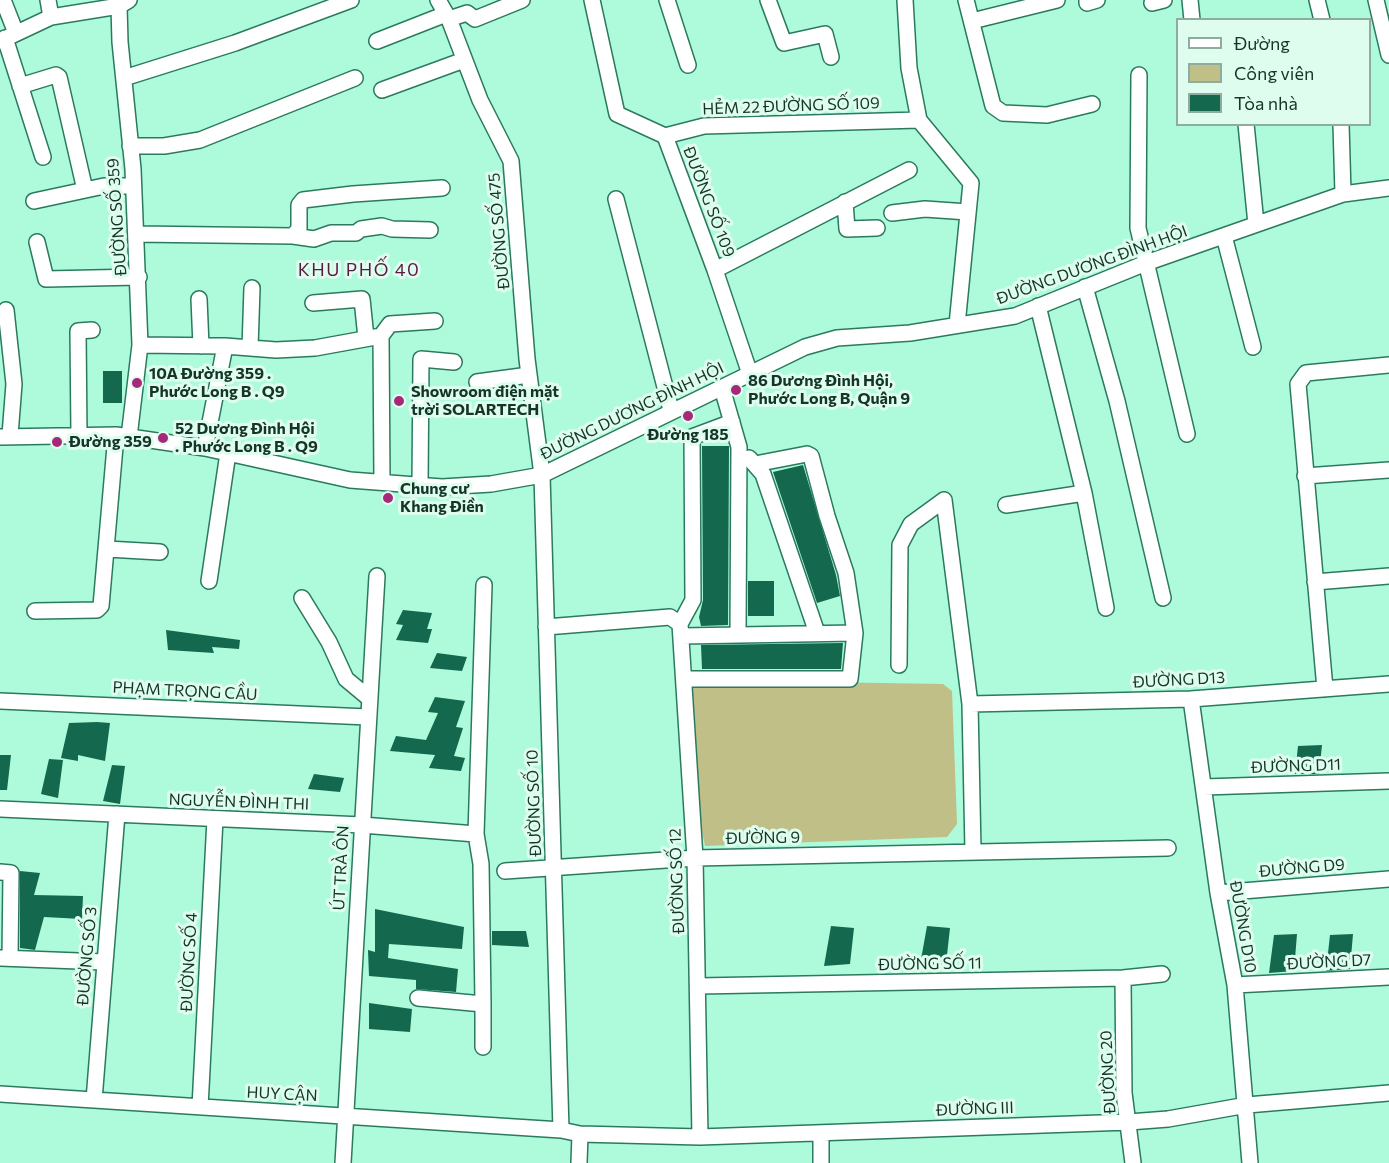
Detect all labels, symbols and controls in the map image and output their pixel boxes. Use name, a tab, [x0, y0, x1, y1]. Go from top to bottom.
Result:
legend	[1176, 18, 1371, 126]
text: Đường	[1234, 32, 1290, 54]
text: Công viên	[1234, 62, 1314, 84]
text: Tòa nhà	[1234, 92, 1298, 114]
street label: HẺM 22 ĐƯỜNG SỐ 109	[702, 93, 880, 119]
street label: ĐƯỜNG SỐ 109	[679, 144, 739, 260]
street label: ĐƯỜNG SỐ 359	[103, 158, 131, 276]
street label: ĐƯỜNG SỐ 475	[484, 172, 514, 290]
street label: ĐƯỜNG DƯƠNG ĐÌNH HỘI	[994, 222, 1190, 308]
district label: KHU PHỐ 40	[298, 259, 420, 281]
street label: ĐƯỜNG DƯƠNG ĐÌNH HỘI	[537, 358, 727, 464]
place label: 10A Đường 359 . Phước Long B . Q9	[149, 364, 285, 402]
place label: 86 Dương Đình Hội, Phước Long B, Quận 9	[748, 371, 910, 409]
marker: 10A Đường 359 . Phước Long B . Q9	[130, 376, 144, 390]
place label: Showroom điện mặt trời SOLARTECH	[411, 382, 559, 420]
marker: 86 Dương Đình Hội, Phước Long B, Quận 9	[729, 383, 743, 397]
marker: Showroom điện mặt trời SOLARTECH	[392, 394, 406, 408]
marker: Đường 185	[681, 409, 695, 423]
place label: 52 Dương Đình Hội . Phước Long B . Q9	[175, 419, 318, 457]
place label: Đường 185	[648, 425, 728, 445]
marker: 52 Dương Đình Hội . Phước Long B . Q9	[156, 431, 170, 445]
place label: Đường 359	[69, 432, 152, 452]
marker: Đường 359	[50, 435, 64, 449]
place label: Chung cư Khang Điền	[400, 479, 484, 517]
marker: Chung cư Khang Điền	[381, 491, 395, 505]
street label: ĐƯỜNG D13	[1133, 668, 1225, 692]
street label: PHẠM TRỌNG CẦU	[112, 678, 258, 704]
street label: ĐƯỜNG SỐ 10	[523, 749, 545, 857]
street label: ĐƯỜNG D11	[1251, 755, 1341, 777]
street label: NGUYỄN ĐÌNH THI	[168, 790, 310, 814]
street label: ÚT TRÀ ÔN	[329, 825, 353, 911]
street label: ĐƯỜNG SỐ 12	[666, 828, 688, 934]
street label: ĐƯỜNG 9	[726, 828, 800, 848]
street label: ĐƯỜNG D9	[1258, 855, 1346, 881]
street label: ĐƯỜNG D10	[1225, 879, 1261, 975]
street label: ĐƯỜNG SỐ 3	[73, 906, 101, 1006]
street label: ĐƯỜNG SỐ 4	[177, 912, 201, 1012]
street label: ĐƯỜNG D7	[1286, 950, 1372, 974]
street label: ĐƯỜNG SỐ 11	[878, 953, 982, 975]
street label: ĐƯỜNG 20	[1096, 1030, 1120, 1114]
street label: HUY CẬN	[246, 1083, 318, 1105]
street label: ĐƯỜNG III	[936, 1098, 1014, 1120]

